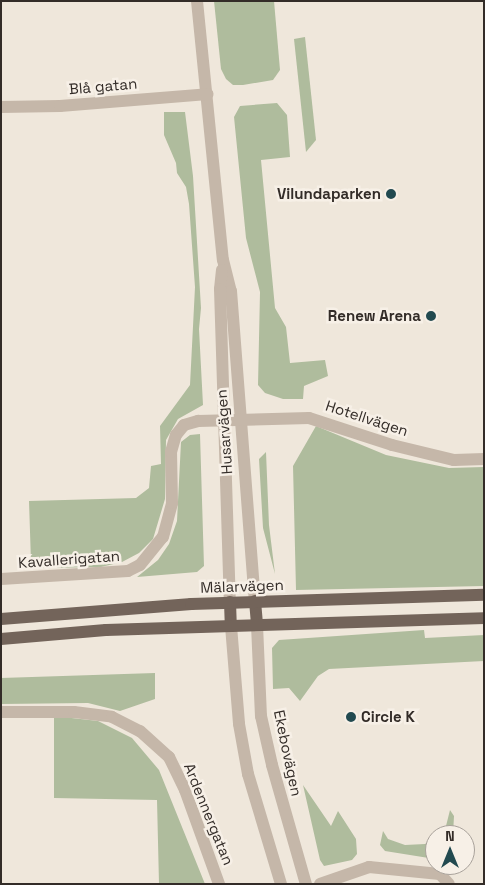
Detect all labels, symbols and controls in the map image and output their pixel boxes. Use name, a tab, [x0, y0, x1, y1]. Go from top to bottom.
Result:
street label: Blå gatan	[68, 74, 138, 98]
place label: Vilundaparken	[277, 185, 381, 203]
marker: Vilundaparken	[385, 188, 397, 200]
place label: Renew Arena	[328, 307, 421, 325]
marker: Renew Arena	[425, 310, 437, 322]
street label: Husarvägen	[212, 389, 236, 475]
street label: Hotellvägen	[323, 396, 411, 440]
street label: Kavallerigatan	[18, 546, 120, 572]
street label: Mälarvägen	[200, 576, 284, 596]
street label: Ekebovägen	[270, 708, 306, 798]
place label: Circle K	[361, 708, 415, 726]
marker: Circle K	[345, 711, 357, 723]
street label: Ardennergatan	[180, 760, 238, 868]
north arrow	[425, 825, 475, 875]
text: N	[445, 827, 455, 845]

